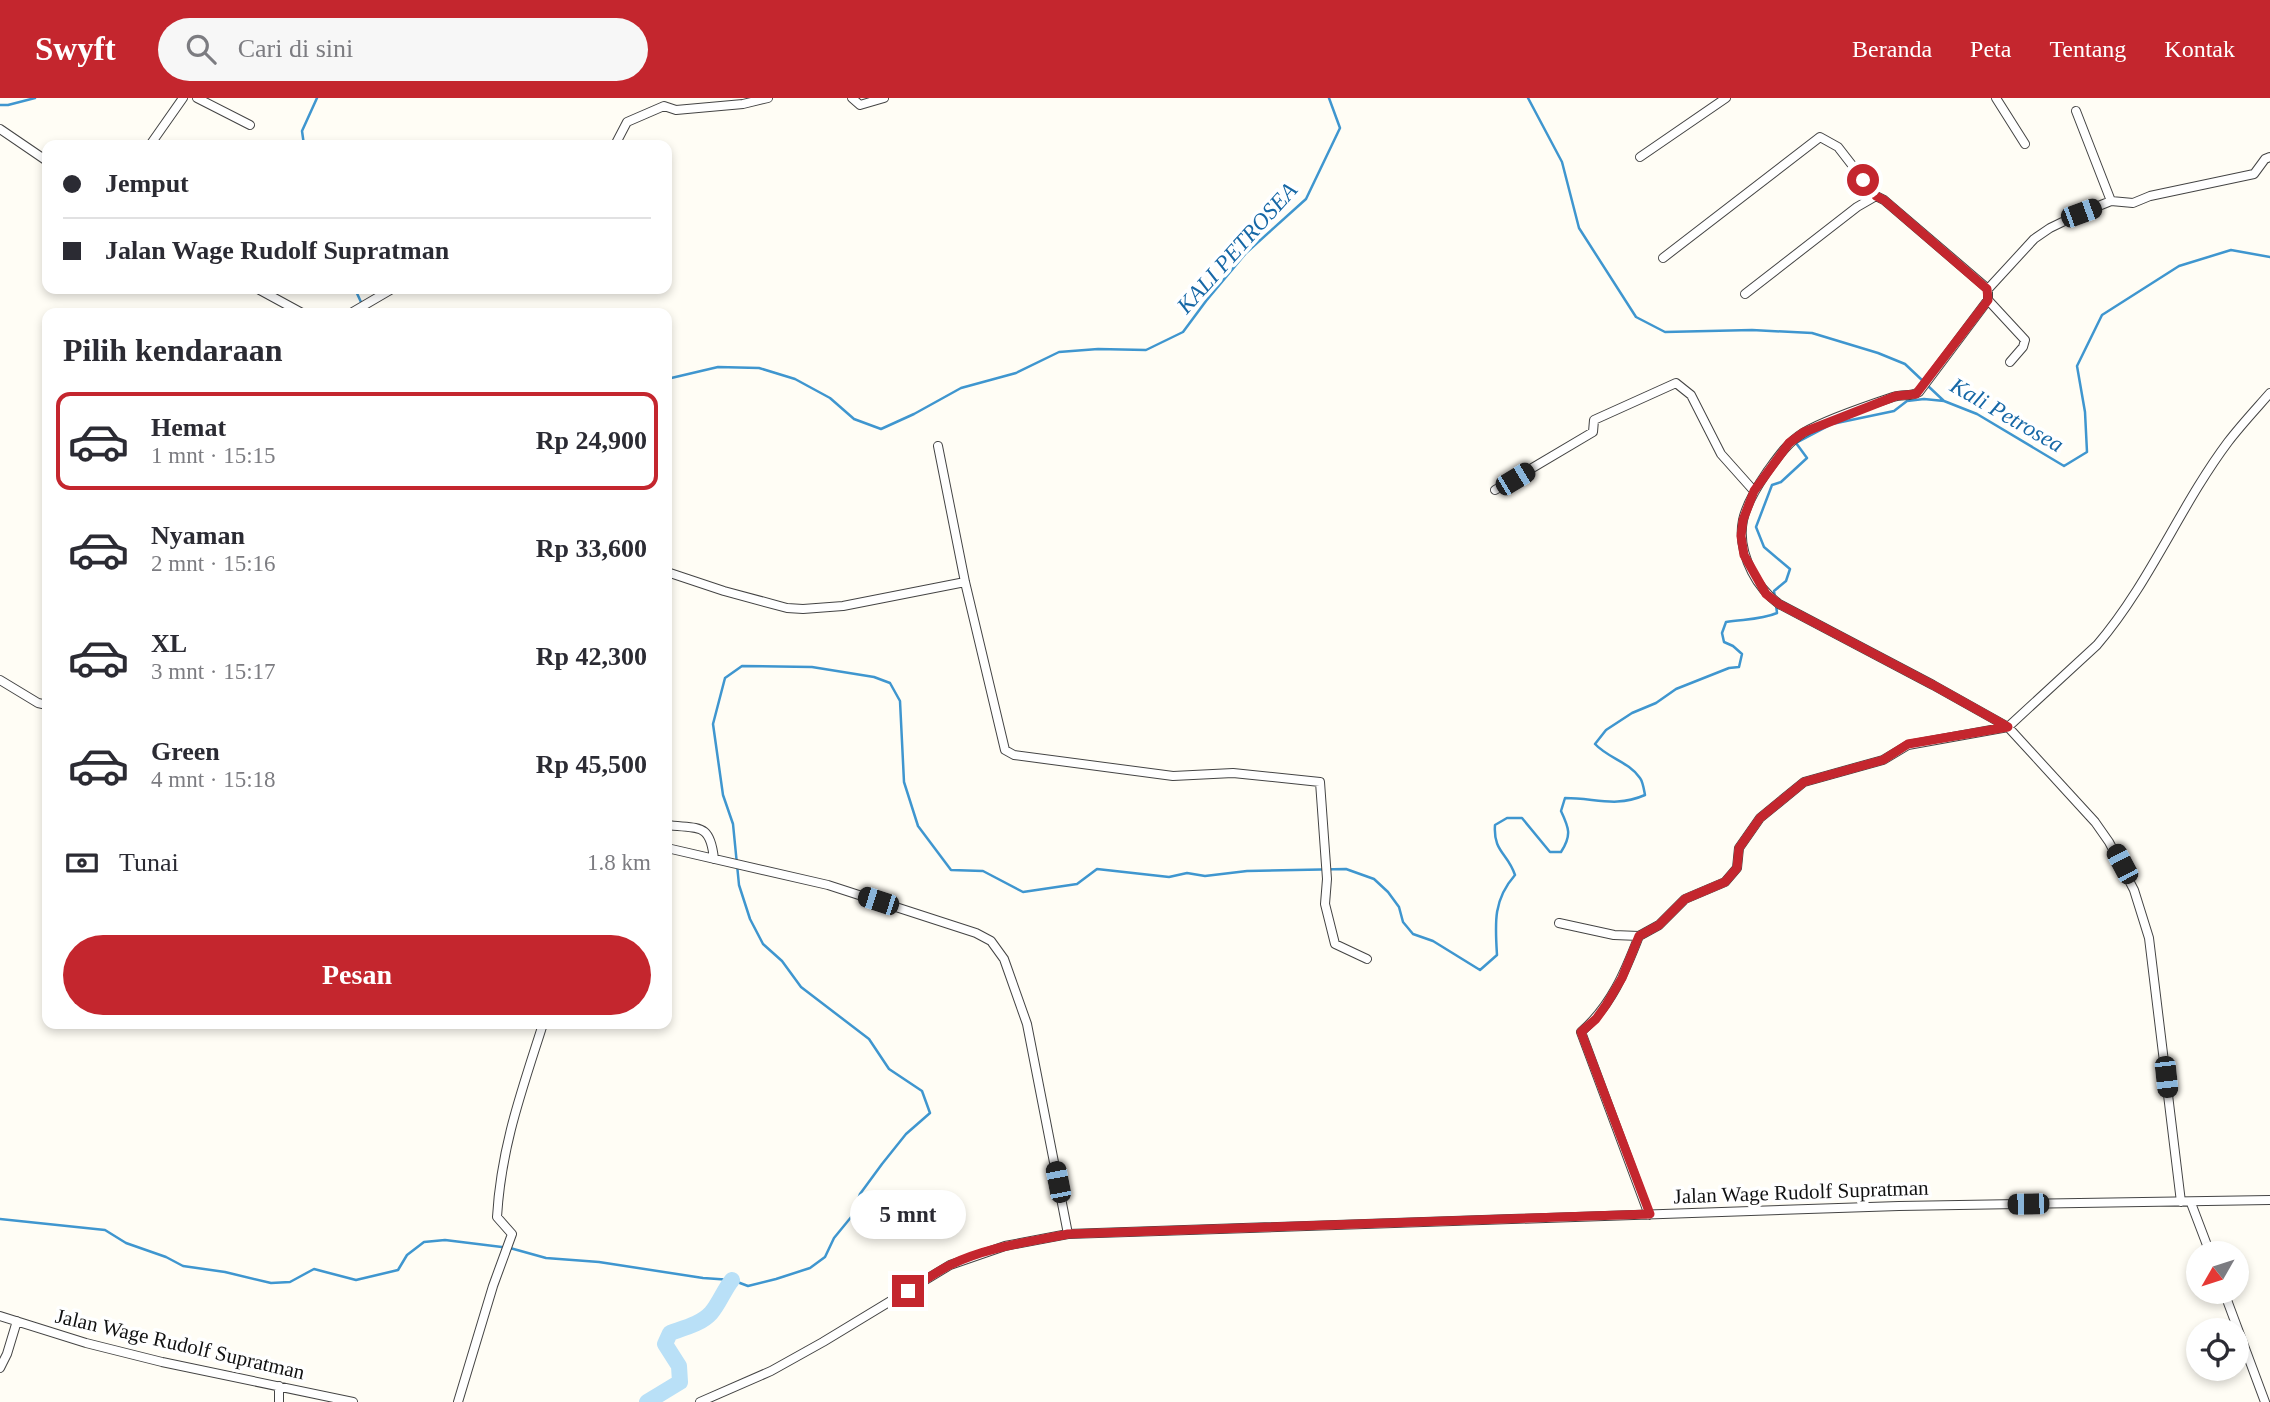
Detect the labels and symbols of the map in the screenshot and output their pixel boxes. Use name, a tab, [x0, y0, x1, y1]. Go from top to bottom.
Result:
route start	[1847, 164, 1879, 196]
water label: KALI PETROSEA	[1171, 177, 1303, 319]
car	[2058, 196, 2105, 230]
water label: Kali Petrosea	[1945, 372, 2068, 457]
car	[1492, 459, 1539, 499]
car	[2103, 841, 2142, 887]
car	[855, 885, 902, 917]
car	[2154, 1055, 2179, 1099]
car	[1044, 1159, 1073, 1205]
street label: Jalan Wage Rudolf Supratman	[1673, 1176, 1929, 1208]
callout: 5 mnt	[850, 1190, 966, 1238]
car	[2007, 1193, 2050, 1215]
north arrow	[2186, 1241, 2249, 1304]
route end	[892, 1275, 924, 1307]
street label: Jalan Wage Rudolf Supratman	[53, 1304, 307, 1384]

